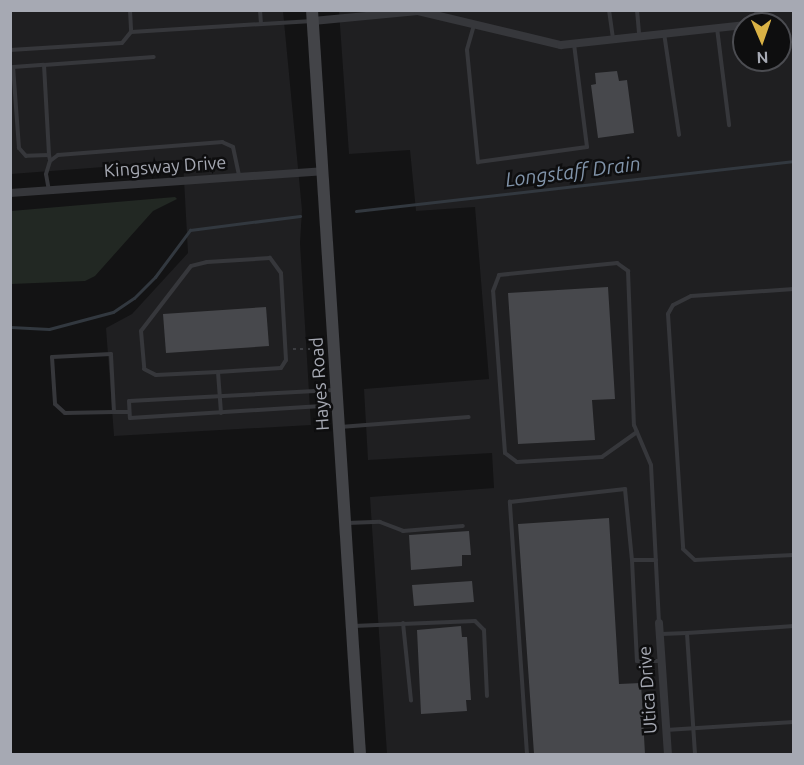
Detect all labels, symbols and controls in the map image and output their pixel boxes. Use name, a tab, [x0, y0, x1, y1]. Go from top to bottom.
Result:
north arrow	[732, 12, 792, 72]
text: N	[756, 49, 769, 67]
street label: Kingsway Drive	[103, 151, 227, 181]
water label: Longstaff Drain	[504, 151, 642, 191]
street label: Hayes Road	[305, 336, 333, 432]
street label: Utica Drive	[633, 645, 661, 735]

